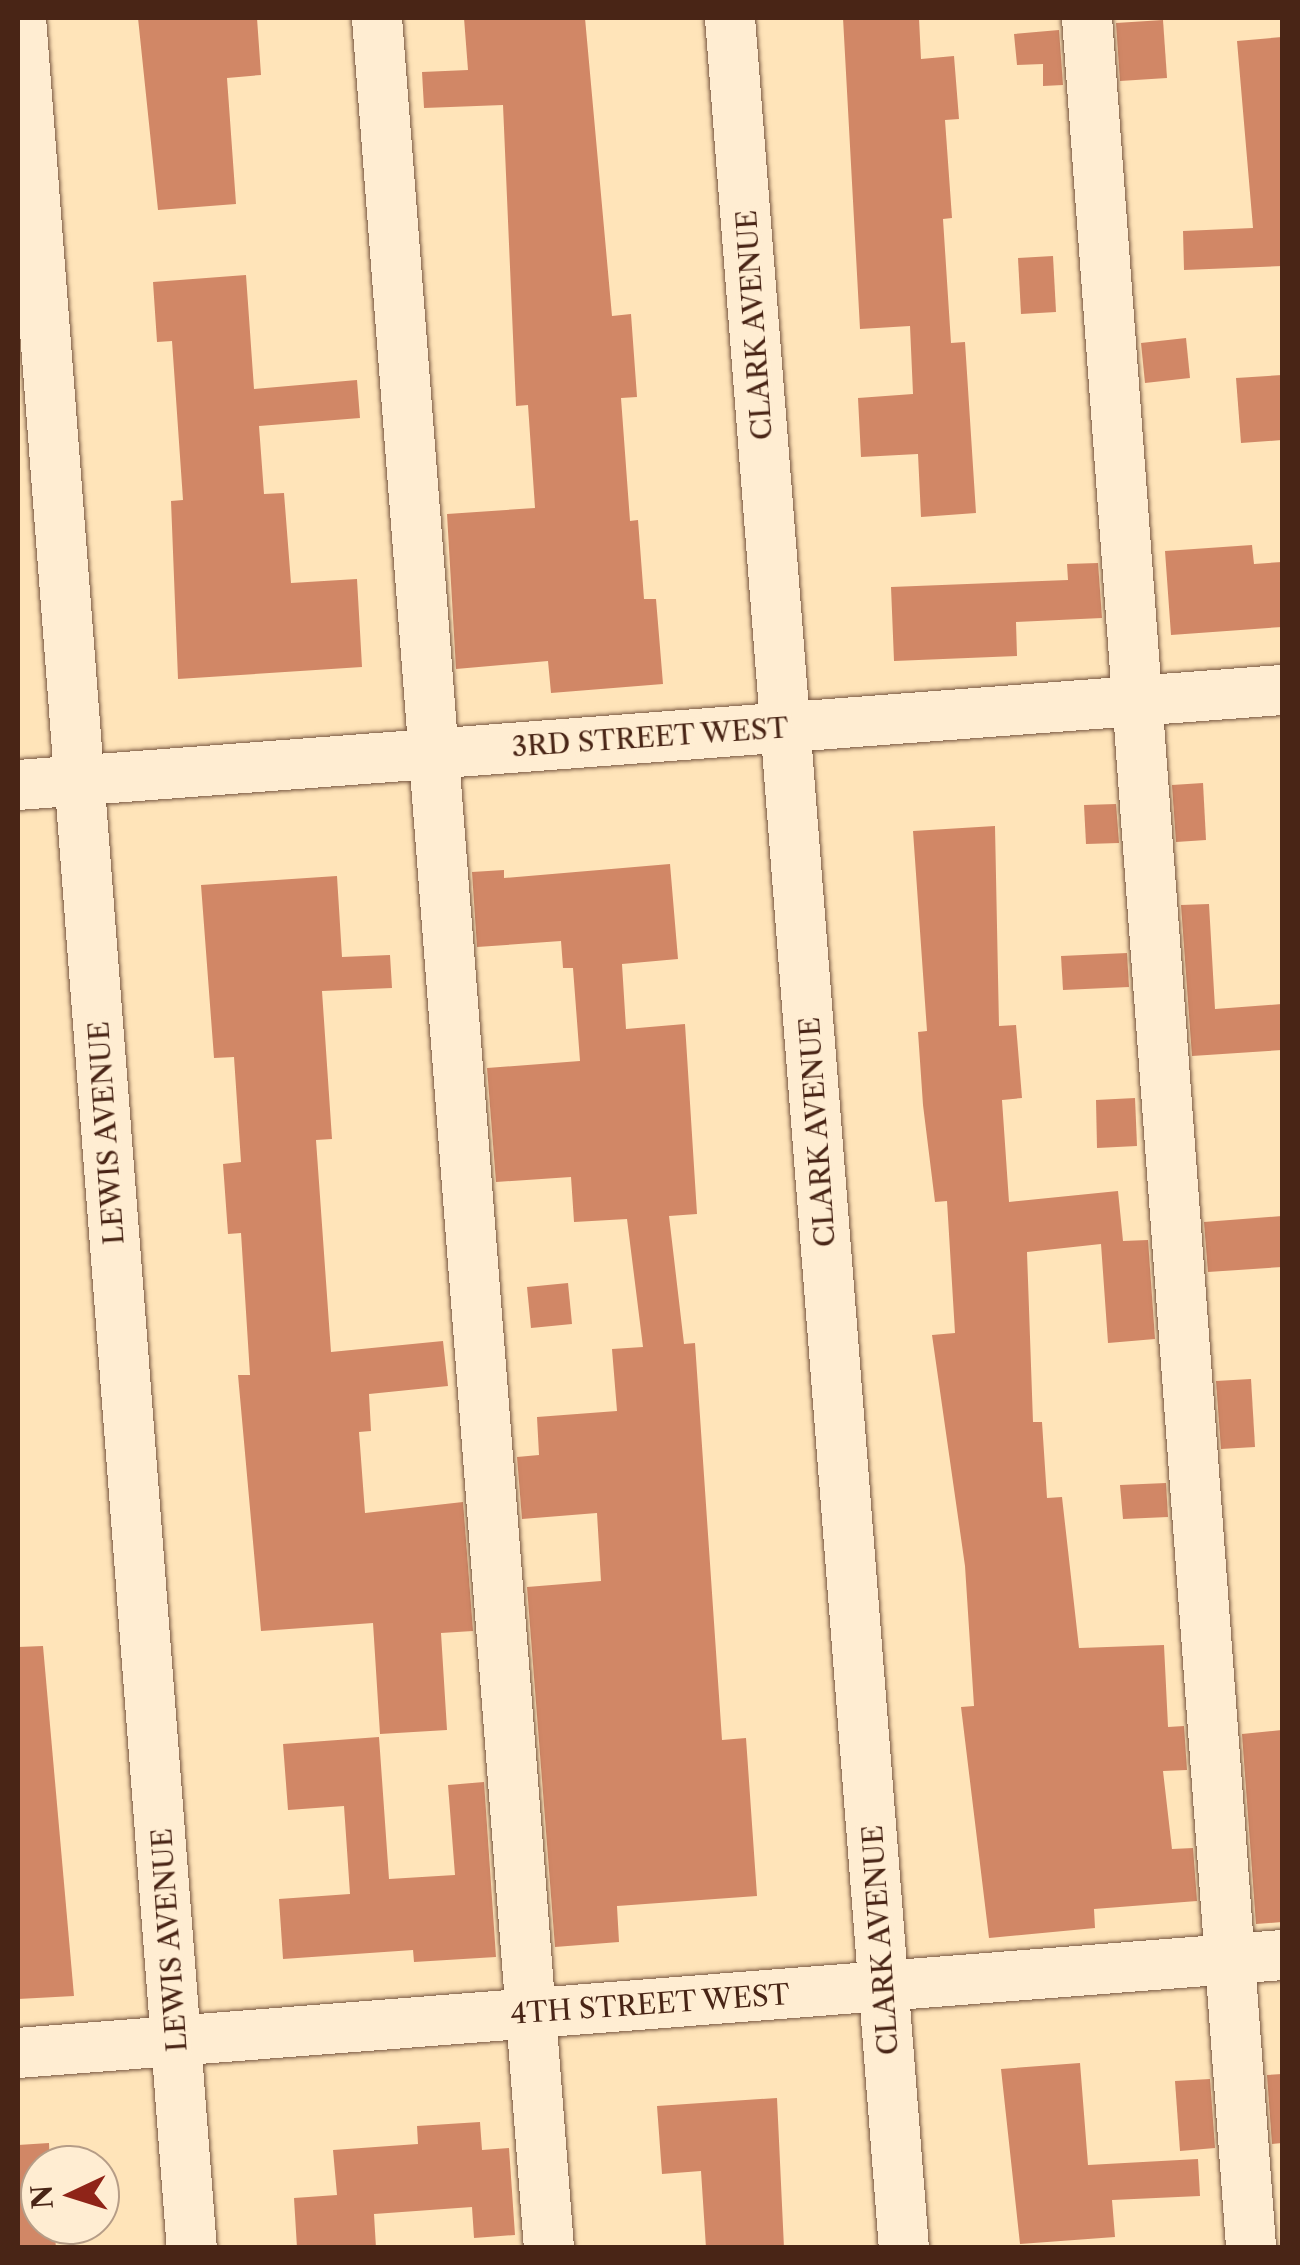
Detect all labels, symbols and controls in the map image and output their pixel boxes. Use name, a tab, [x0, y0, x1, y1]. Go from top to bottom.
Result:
street label: CLARK AVENUE	[729, 208, 779, 442]
street label: 3RD STREET WEST	[510, 711, 790, 763]
street label: CLARK AVENUE	[792, 1015, 842, 1249]
street label: LEWIS AVENUE	[81, 1020, 131, 1246]
street label: CLARK AVENUE	[855, 1823, 905, 2057]
street label: LEWIS AVENUE	[144, 1827, 194, 2053]
street label: 4TH STREET WEST	[508, 1977, 792, 2031]
north arrow	[20, 2145, 120, 2245]
text: N	[24, 2184, 60, 2210]

